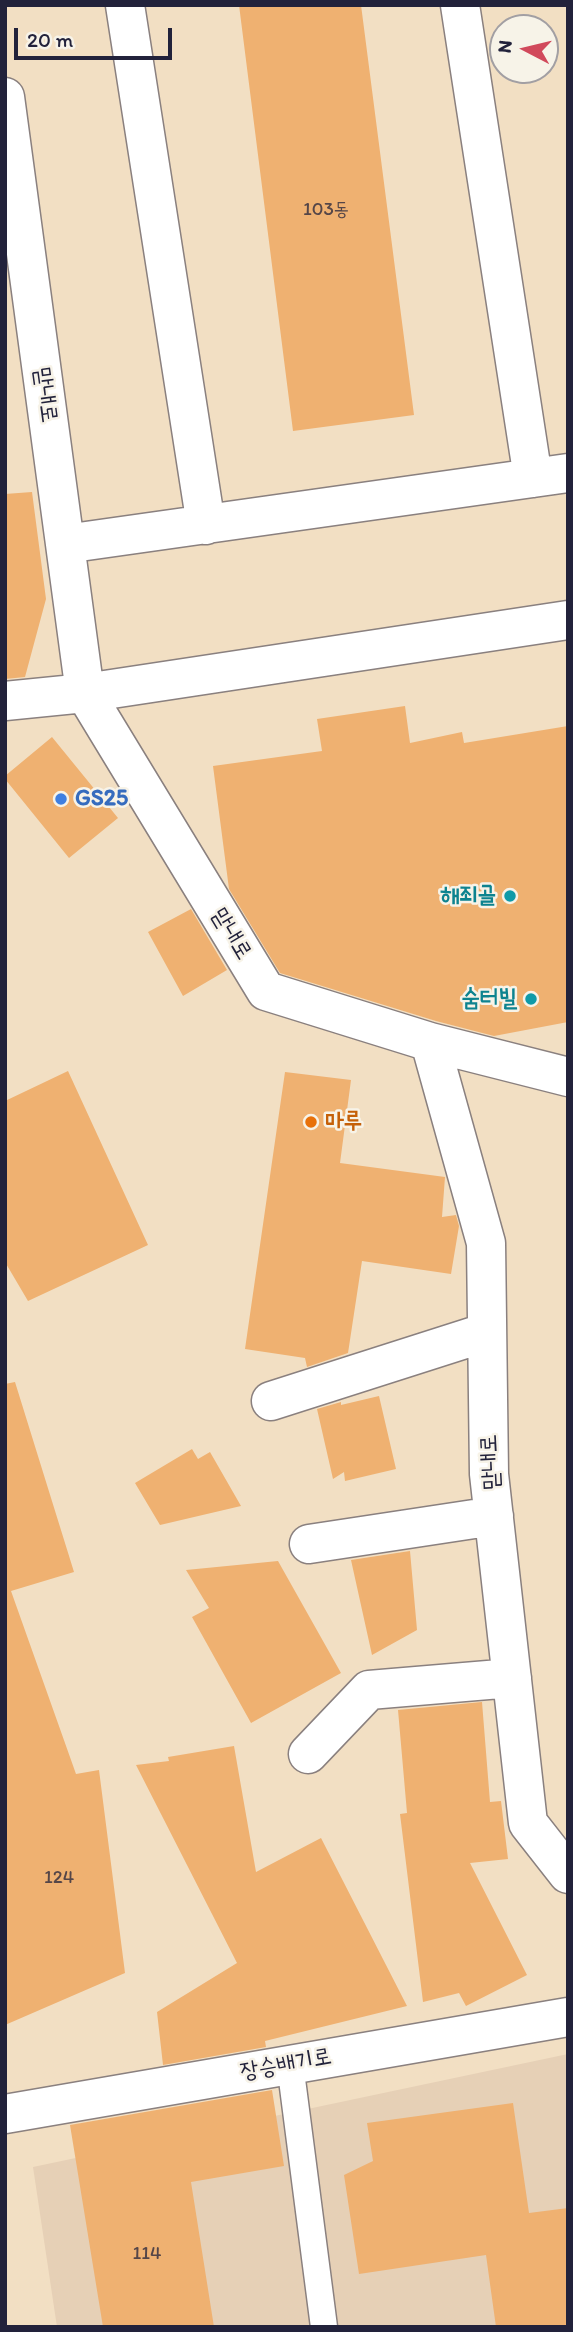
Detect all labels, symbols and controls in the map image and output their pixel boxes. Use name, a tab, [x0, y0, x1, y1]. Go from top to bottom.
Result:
scale bar	[18, 14, 175, 58]
north arrow	[489, 14, 559, 84]
text: 20 m	[27, 27, 73, 52]
text: N	[492, 39, 517, 54]
house number: 103동	[303, 199, 349, 221]
street label: 맏내로	[27, 366, 63, 424]
place label: GS25	[75, 785, 128, 813]
marker: GS25	[53, 791, 69, 807]
place label: 해죄골	[440, 882, 496, 910]
marker: 해죄골	[502, 888, 518, 904]
street label: 맏내로	[205, 903, 257, 965]
place label: 숨터빌	[461, 985, 517, 1013]
marker: 숨터빌	[523, 991, 539, 1007]
place label: 마루	[325, 1108, 362, 1136]
marker: 마루	[303, 1114, 319, 1130]
street label: 맏내로	[476, 1434, 506, 1490]
house number: 124	[44, 1867, 74, 1889]
street label: 장승배기로	[238, 2043, 334, 2087]
house number: 114	[132, 2243, 162, 2265]

